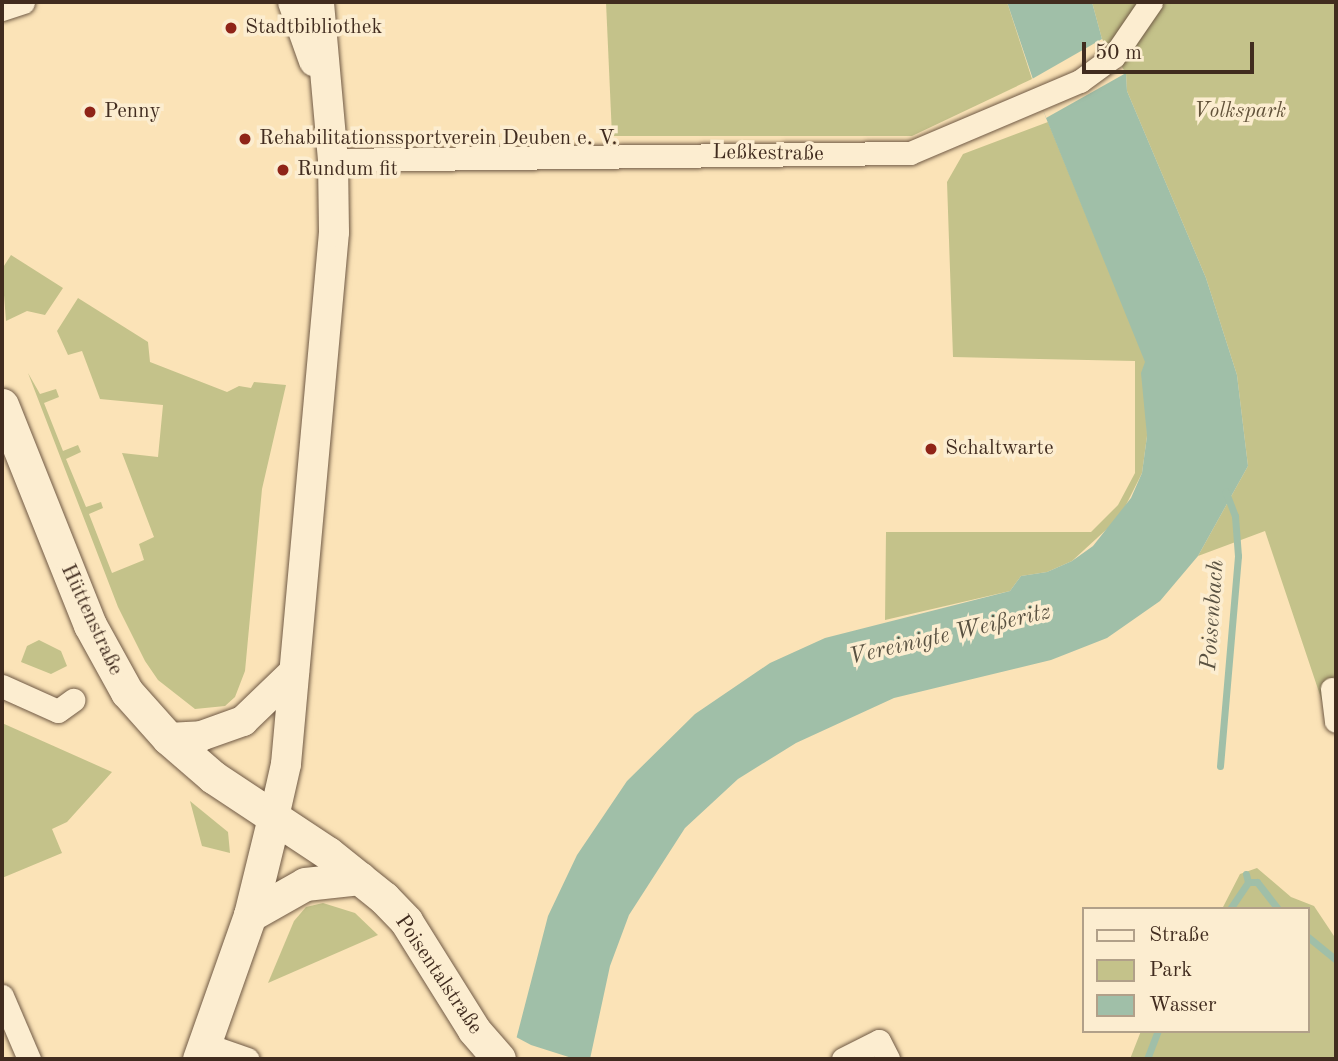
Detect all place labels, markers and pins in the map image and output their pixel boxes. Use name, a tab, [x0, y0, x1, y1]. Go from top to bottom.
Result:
place label: Stadtbibliothek	[245, 15, 382, 41]
marker: Stadtbibliothek	[223, 20, 239, 36]
place label: Penny	[104, 99, 161, 125]
marker: Penny	[82, 104, 98, 120]
place label: Rehabilitationssportverein Deuben e. V.	[259, 126, 617, 152]
marker: Rehabilitationssportverein Deuben e. V.	[237, 131, 253, 147]
place label: Rundum fit	[297, 157, 398, 183]
marker: Rundum fit	[275, 162, 291, 178]
place label: Schaltwarte	[945, 436, 1054, 462]
marker: Schaltwarte	[923, 441, 939, 457]

